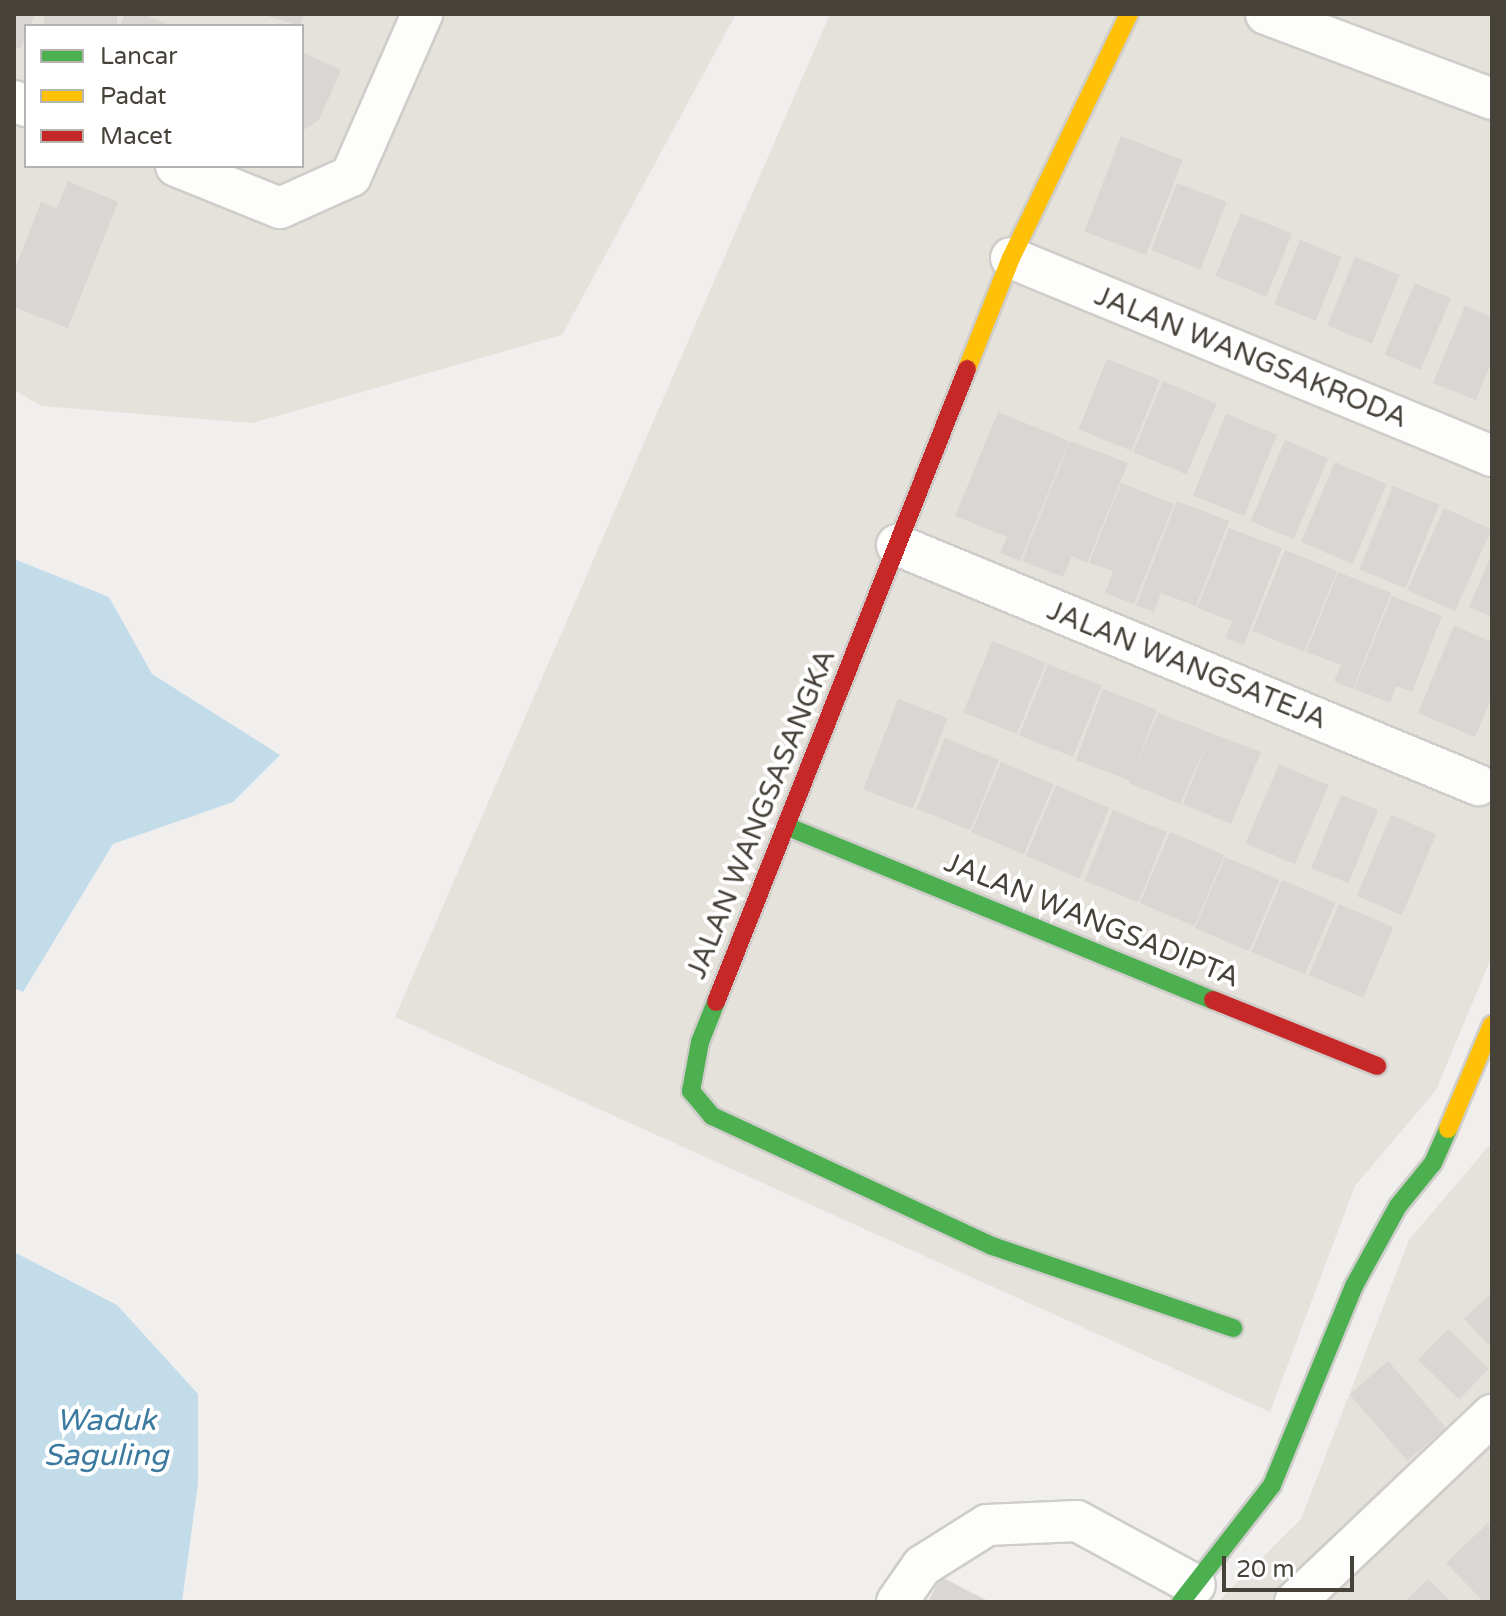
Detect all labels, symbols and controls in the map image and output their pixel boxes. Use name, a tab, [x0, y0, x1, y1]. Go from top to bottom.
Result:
legend	[24, 24, 304, 168]
text: Lancar	[100, 42, 177, 71]
text: Padat	[100, 82, 167, 111]
text: Macet	[100, 122, 172, 151]
street label: JALAN WANGSAKRODA	[1090, 279, 1412, 435]
street label: JALAN WANGSATEJA	[1042, 594, 1332, 736]
street label: JALAN WANGSASANGKA	[679, 644, 843, 984]
street label: JALAN WANGSADIPTA	[940, 845, 1244, 995]
water label: Waduk Saguling	[44, 1403, 168, 1474]
scale bar	[1226, 1540, 1358, 1590]
text: 20 m	[1236, 1555, 1294, 1584]

